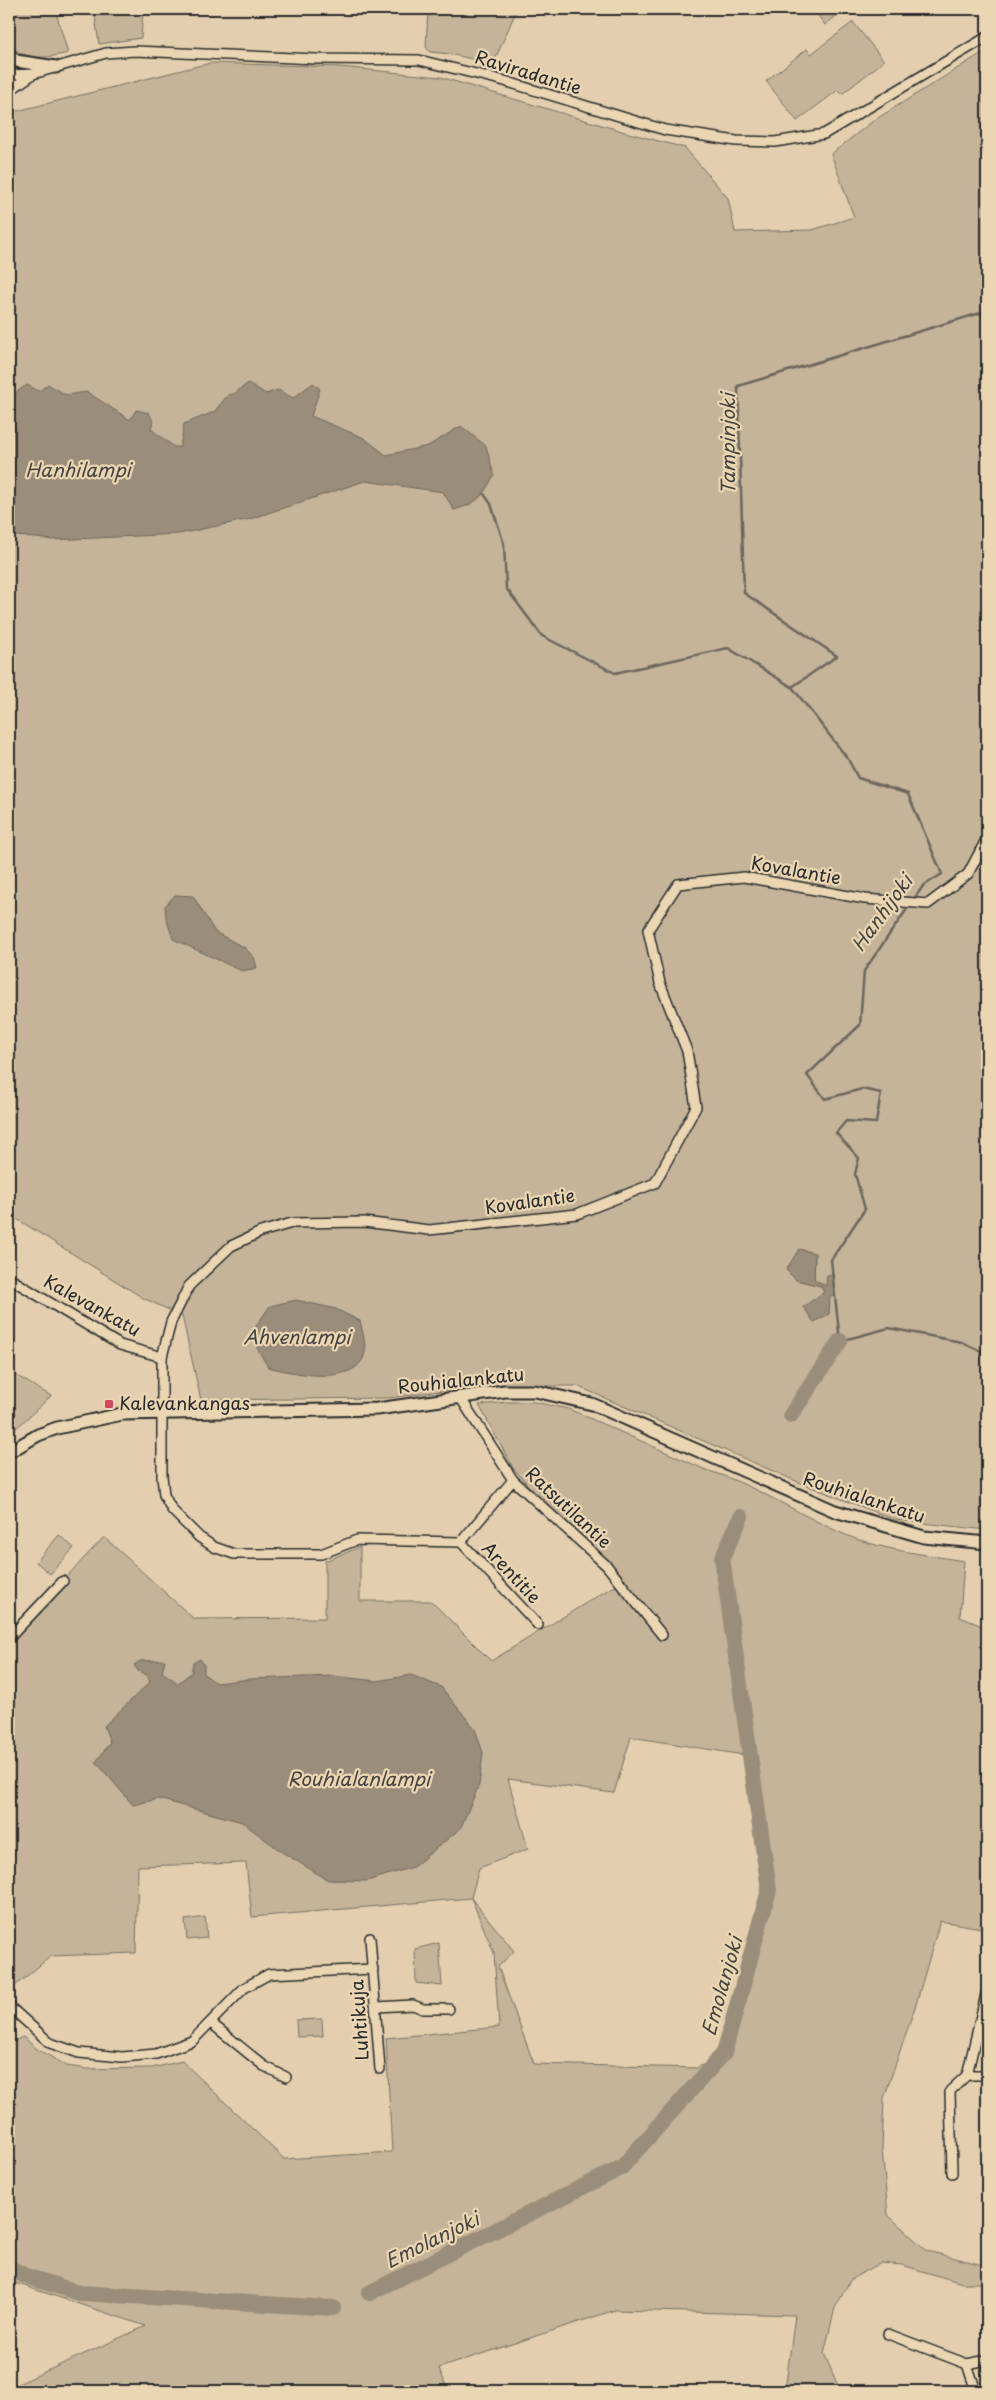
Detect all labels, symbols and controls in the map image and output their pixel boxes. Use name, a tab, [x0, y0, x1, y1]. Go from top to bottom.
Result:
street label: Raviradantie	[472, 43, 585, 101]
water label: Tampinjoki	[713, 391, 741, 495]
water label: Hanhilampi	[25, 455, 134, 483]
street label: Kovalantie	[749, 848, 843, 891]
water label: Hanhijoki	[844, 866, 920, 956]
street label: Kovalantie	[483, 1181, 577, 1220]
street label: Kalevankatu	[39, 1267, 146, 1343]
water label: Ahvenlampi	[243, 1322, 353, 1350]
street label: Rouhialankatu	[396, 1359, 525, 1400]
place label: Kalevankangas	[119, 1389, 250, 1416]
marker: Kalevankangas	[103, 1398, 115, 1410]
street label: Ratsutilantie	[520, 1460, 618, 1554]
street label: Rouhialankatu	[800, 1464, 929, 1529]
street label: Arentitie	[476, 1535, 548, 1609]
water label: Rouhialanlampi	[288, 1764, 433, 1792]
water label: Emolanjoki	[694, 1930, 749, 2039]
street label: Luhtikuja	[342, 1978, 375, 2061]
water label: Emolanjoki	[380, 2203, 486, 2274]

